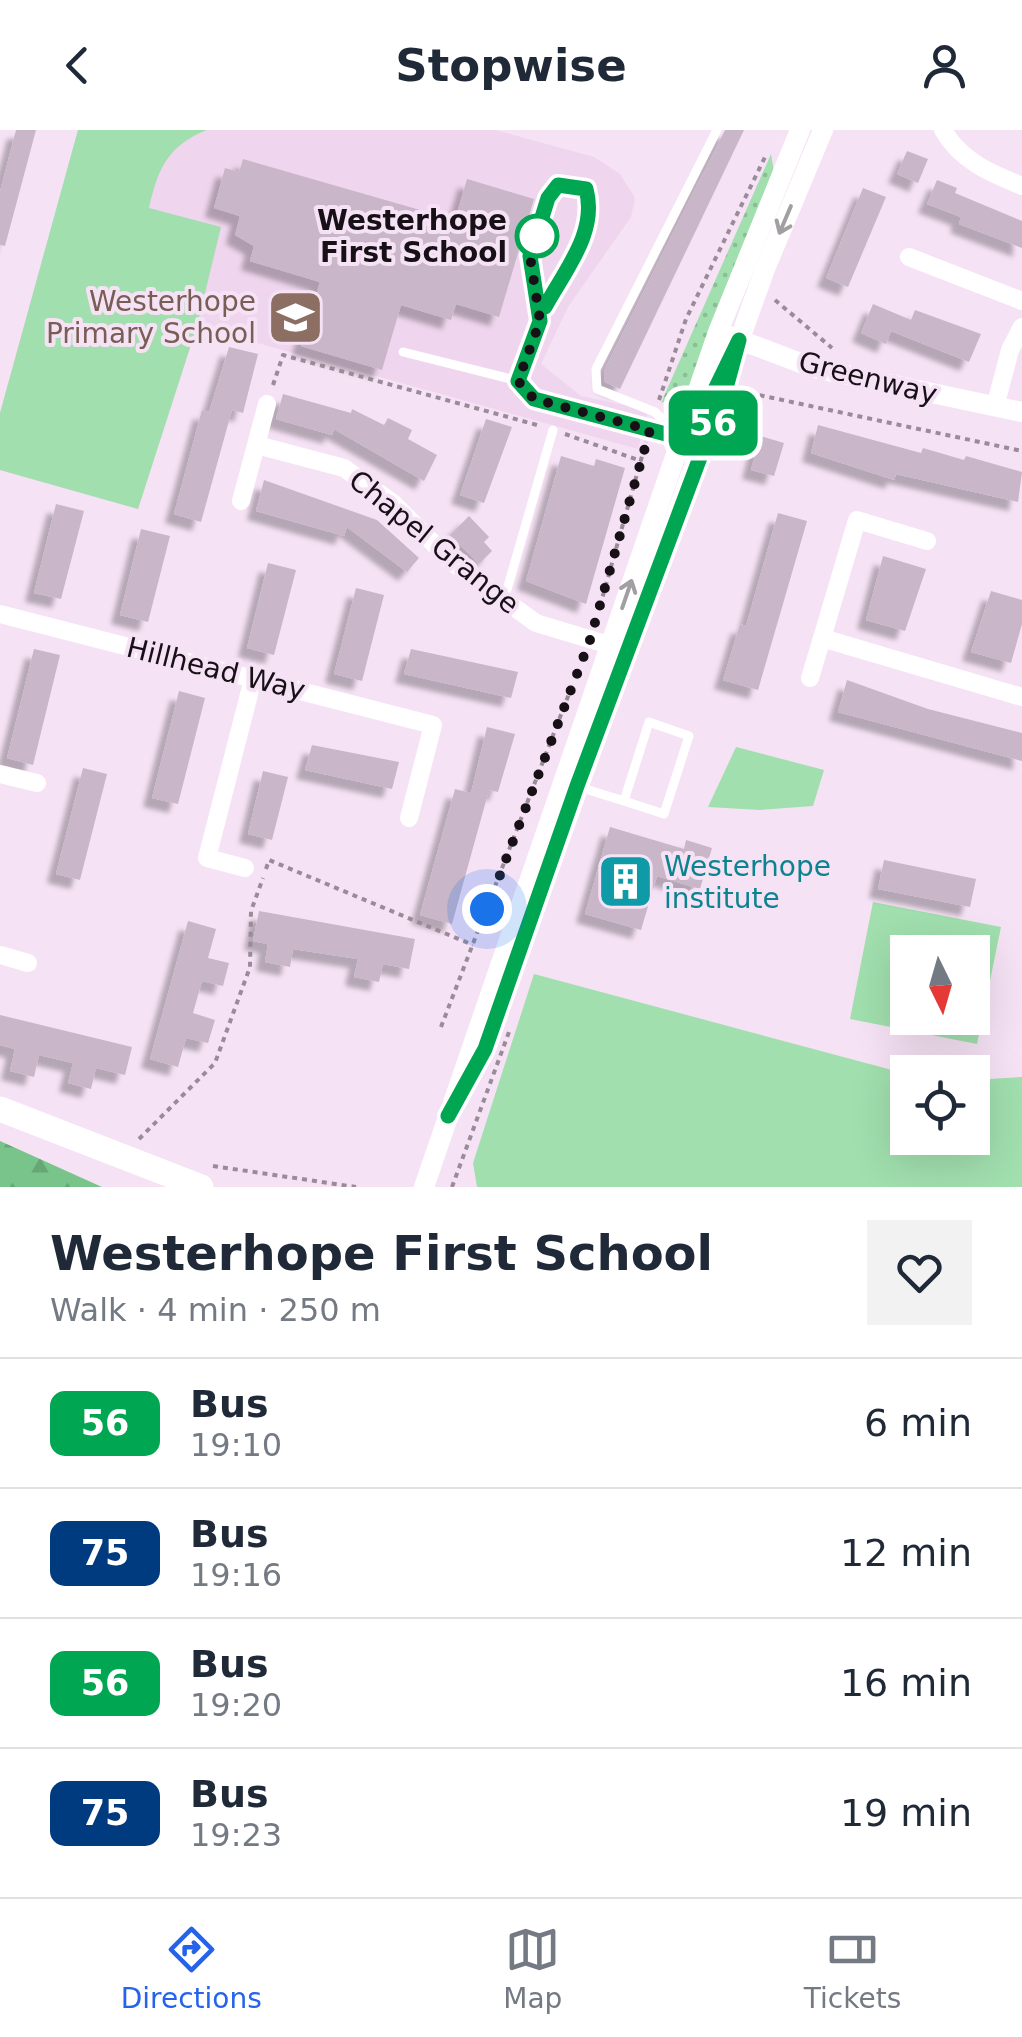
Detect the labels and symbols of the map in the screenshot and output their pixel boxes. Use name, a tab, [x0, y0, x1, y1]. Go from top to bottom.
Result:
place label: Westerhope First School	[317, 204, 507, 269]
one-way arrow	[775, 204, 793, 235]
marker: Westerhope First School	[516, 215, 558, 257]
place label: Westerhope Primary School	[46, 285, 256, 350]
school or university icon: Westerhope Primary School	[265, 287, 325, 347]
street label: Greenway	[795, 345, 941, 411]
line badge: 56	[668, 390, 758, 456]
street label: Chapel Grange	[342, 463, 526, 621]
one-way arrow	[619, 578, 637, 610]
street label: Hillhead Way	[123, 631, 309, 707]
place label: Westerhope institute	[664, 850, 831, 915]
building icon: Westerhope institute	[595, 852, 655, 912]
your location	[462, 884, 512, 934]
north arrow	[890, 935, 990, 1035]

